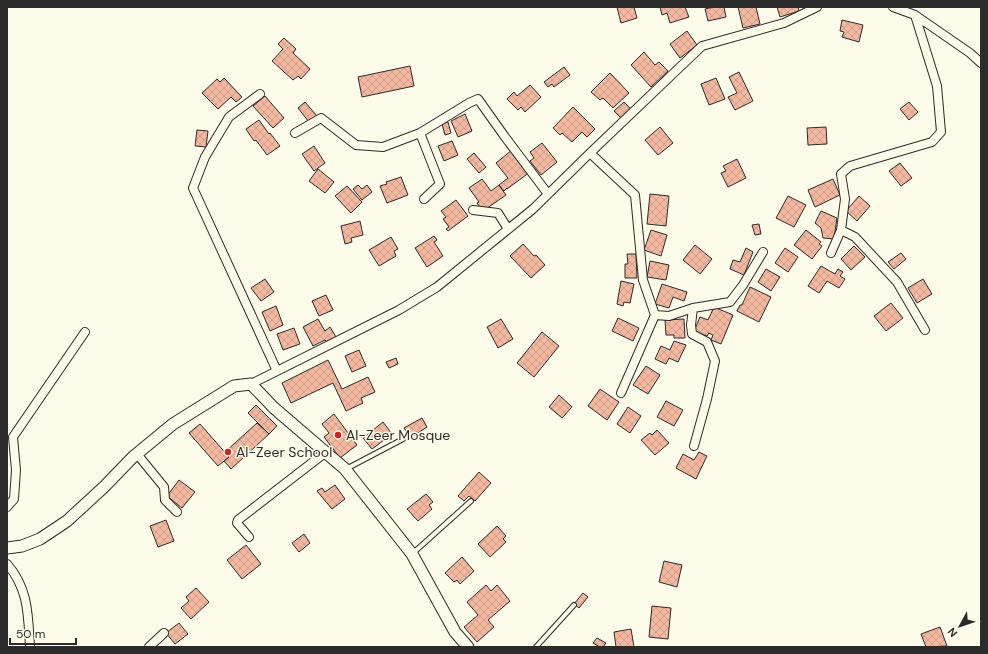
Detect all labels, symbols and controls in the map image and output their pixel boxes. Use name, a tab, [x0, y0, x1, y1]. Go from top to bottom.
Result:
place label: Al-Zeer Mosque	[346, 426, 450, 444]
marker: Al-Zeer Mosque	[333, 430, 343, 440]
place label: Al-Zeer School	[236, 443, 332, 461]
marker: Al-Zeer School	[223, 447, 233, 457]
north arrow	[940, 606, 980, 646]
scale bar	[10, 620, 76, 646]
text: N	[944, 625, 960, 640]
text: 50 m	[16, 626, 45, 642]

